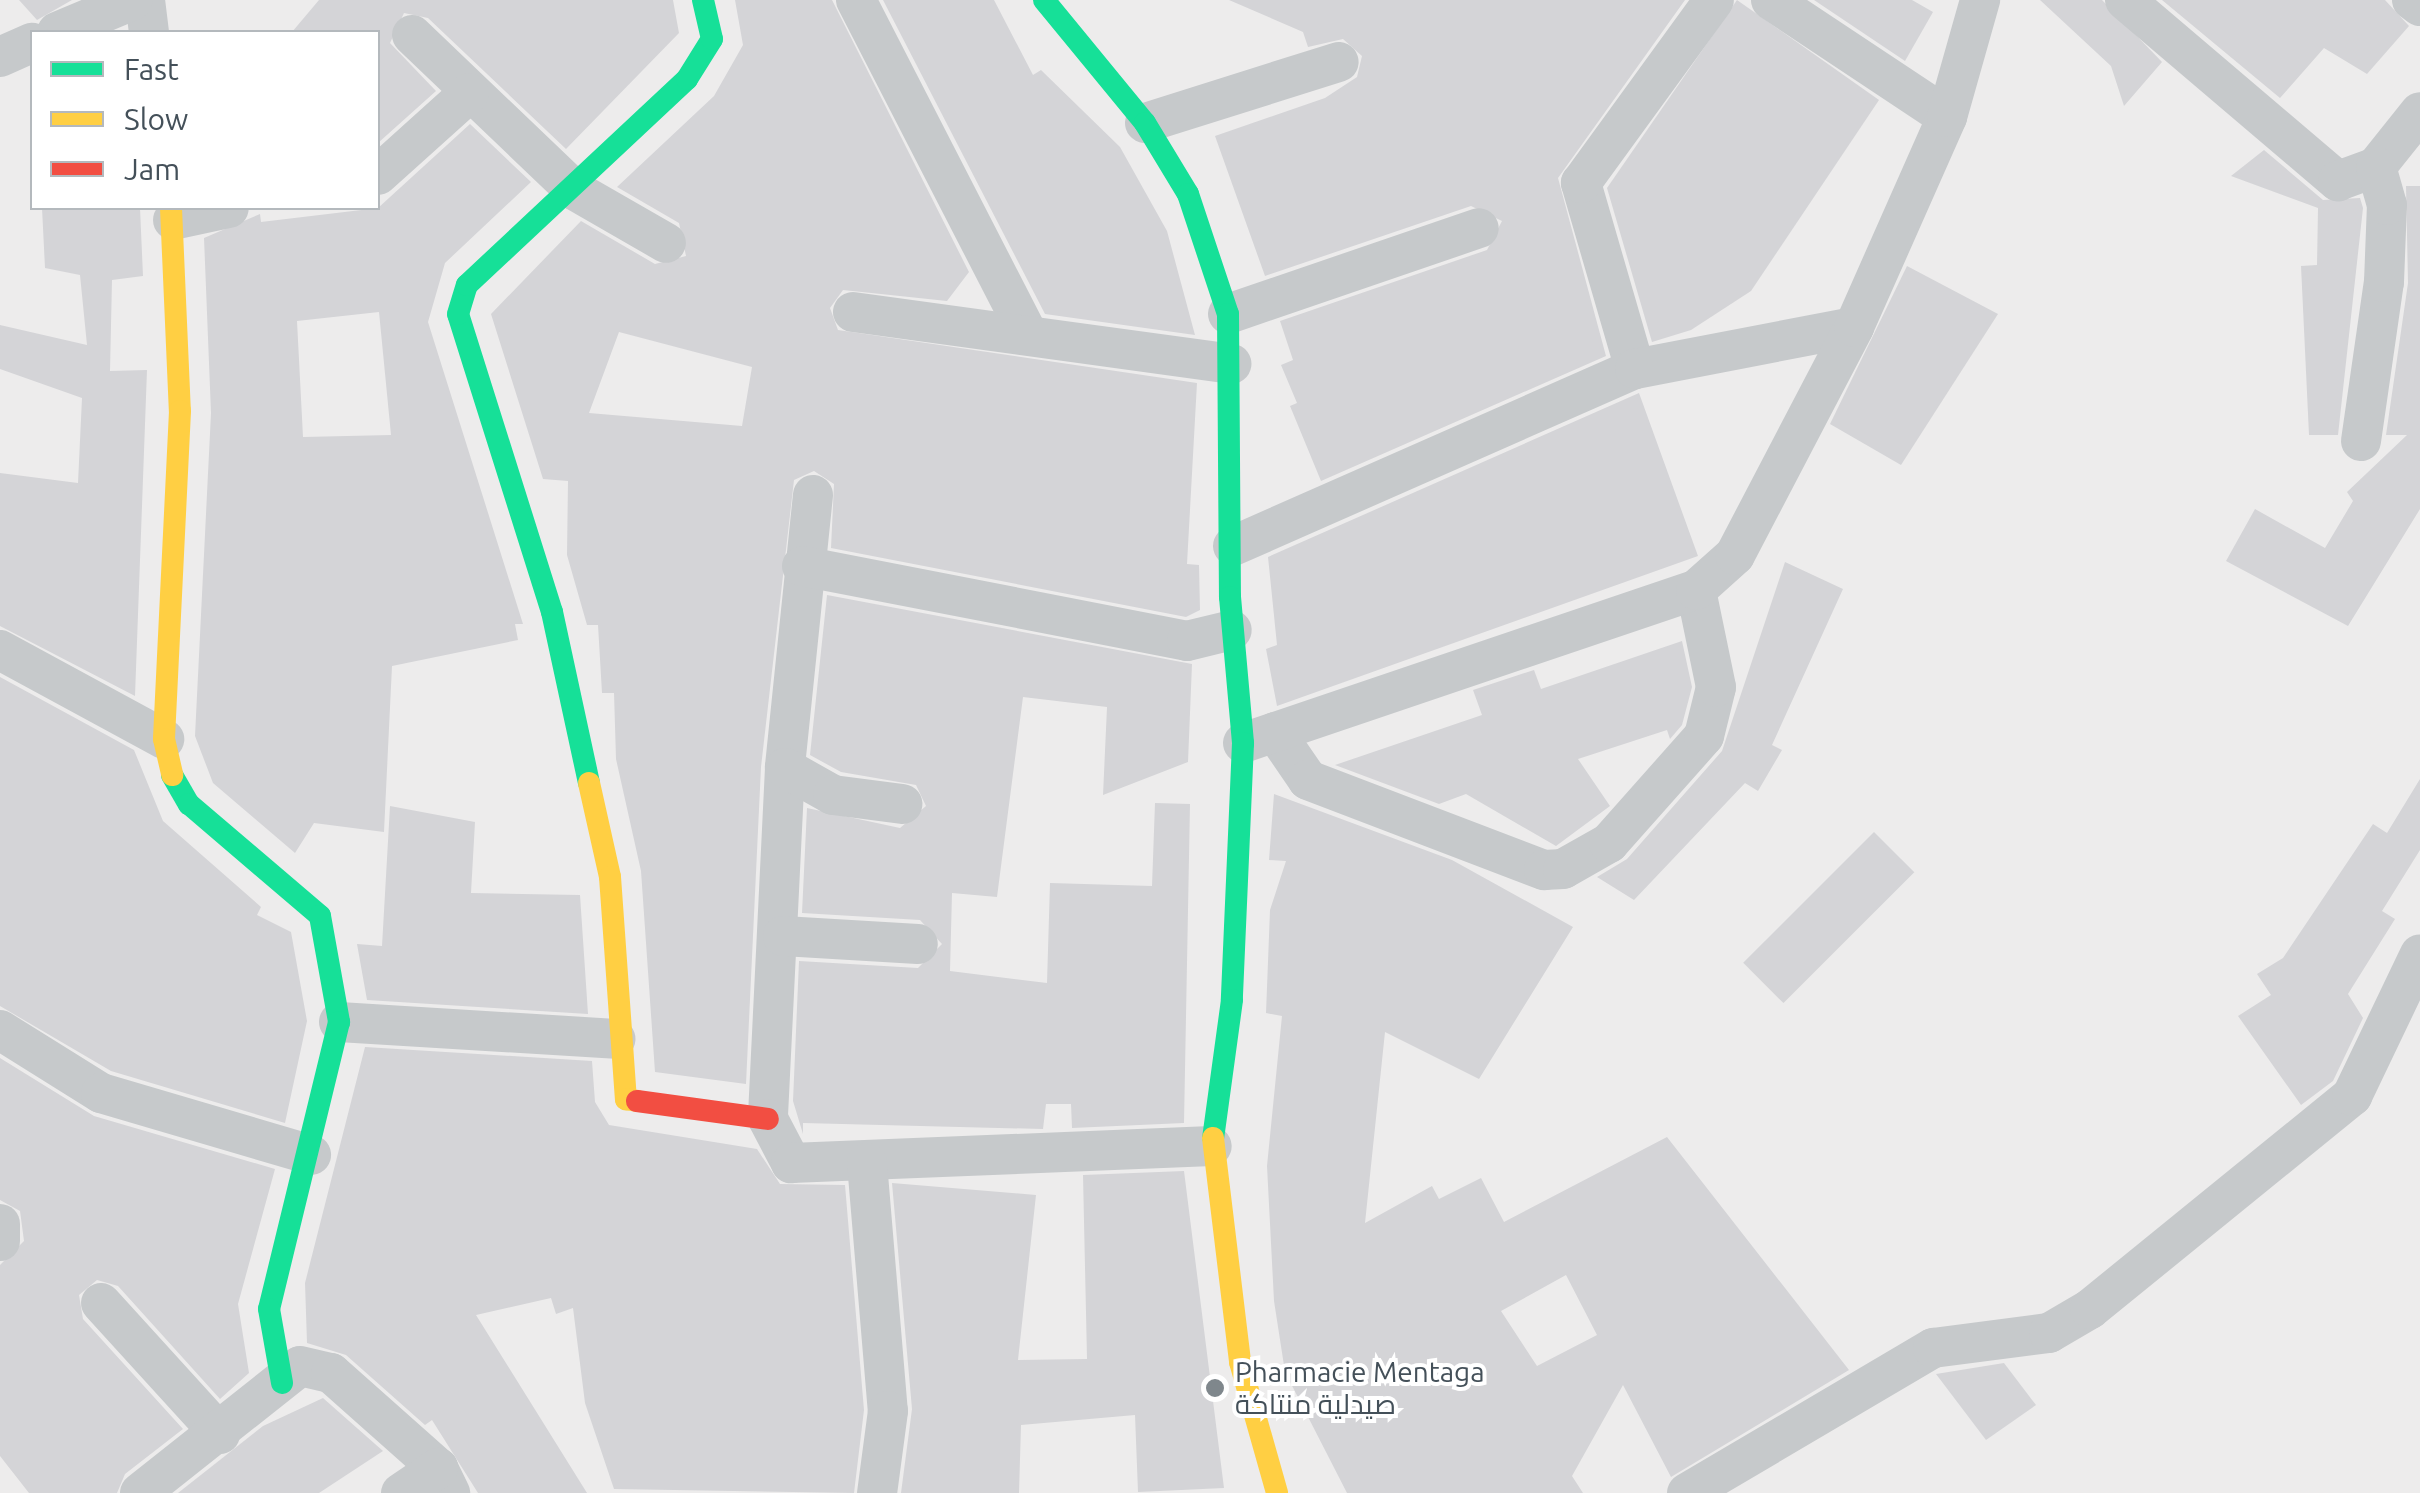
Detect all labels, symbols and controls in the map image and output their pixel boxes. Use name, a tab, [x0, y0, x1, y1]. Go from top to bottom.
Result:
legend	[30, 30, 380, 210]
text: Fast	[124, 52, 179, 86]
text: Slow	[124, 102, 188, 136]
text: Jam	[124, 152, 180, 186]
place label: Pharmacie Mentaga صيدلية منتاكة	[1235, 1355, 1485, 1421]
marker: Pharmacie Mentaga صيدلية منتاكة	[1204, 1377, 1226, 1399]

